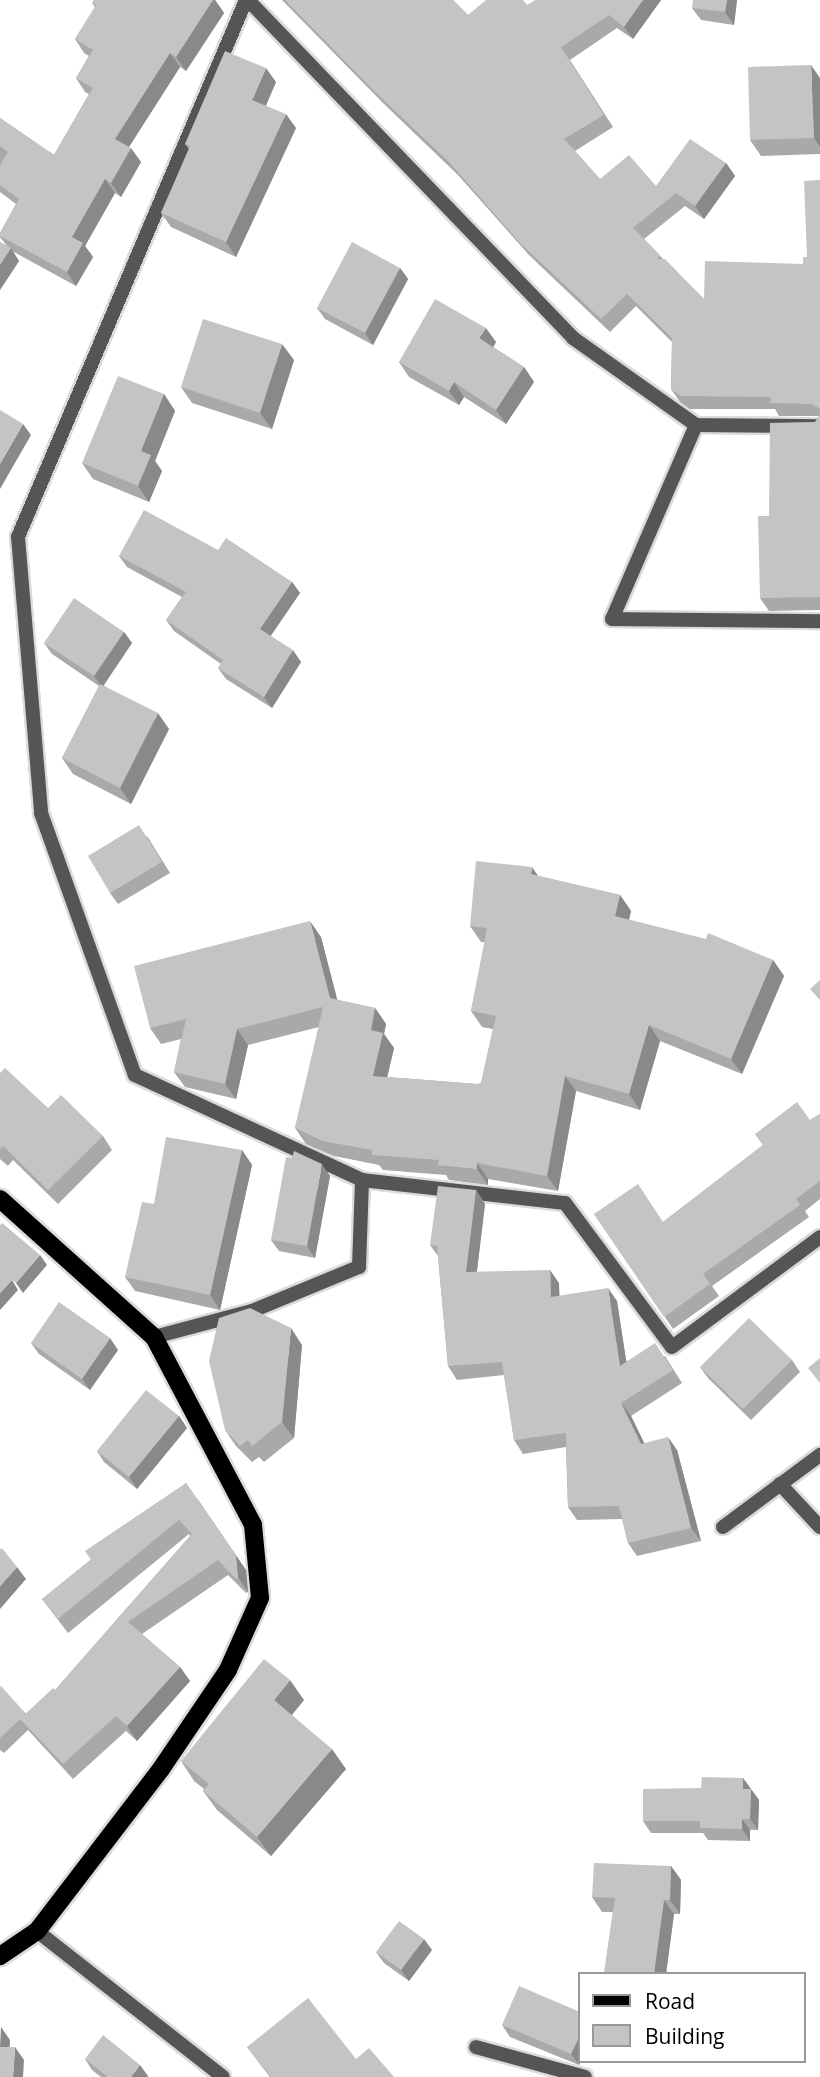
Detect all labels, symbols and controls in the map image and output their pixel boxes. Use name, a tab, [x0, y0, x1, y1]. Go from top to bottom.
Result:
legend	[578, 1972, 806, 2063]
text: Road	[645, 1987, 695, 2015]
text: Building	[645, 2022, 724, 2050]

